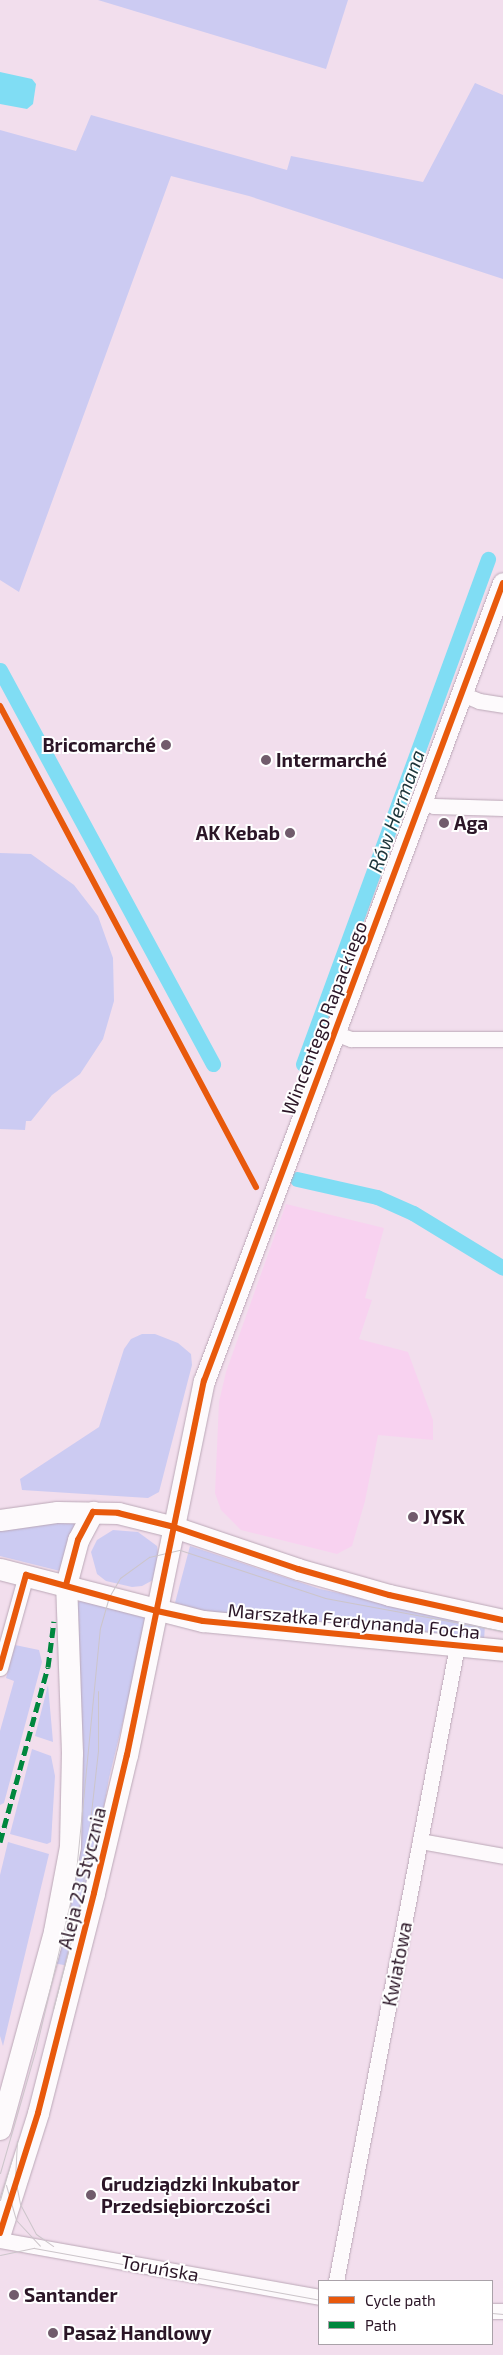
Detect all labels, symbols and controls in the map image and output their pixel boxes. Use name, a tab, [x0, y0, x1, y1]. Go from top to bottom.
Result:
place label: Bricomarché	[42, 734, 156, 756]
marker: Bricomarché	[160, 739, 172, 751]
water label: Rów Hermana	[363, 746, 429, 876]
place label: Intermarché	[276, 749, 387, 771]
marker: Intermarché	[260, 754, 272, 766]
place label: Aga	[454, 812, 488, 834]
marker: Aga	[438, 817, 450, 829]
place label: AK Kebab	[196, 822, 280, 844]
marker: AK Kebab	[284, 827, 296, 839]
street label: Wincentego Rapackiego	[276, 918, 372, 1118]
place label: JYSK	[423, 1506, 465, 1528]
marker: JYSK	[407, 1511, 419, 1523]
street label: Marszałka Ferdynanda Focha	[227, 1599, 481, 1643]
street label: Aleja 23 Stycznia	[53, 1805, 111, 1951]
street label: Kwiatowa	[378, 1920, 416, 2008]
place label: Grudziądzki Inkubator Przedsiębiorczości	[101, 2173, 299, 2217]
marker: Grudziądzki Inkubator Przedsiębiorczości	[85, 2189, 97, 2201]
street label: Toruńska	[119, 2250, 201, 2286]
legend	[318, 2280, 493, 2345]
place label: Santander	[24, 2284, 118, 2306]
marker: Santander	[8, 2289, 20, 2301]
text: Cycle path	[365, 2291, 436, 2309]
text: Path	[365, 2316, 396, 2334]
place label: Pasaż Handlowy	[63, 2322, 211, 2344]
marker: Pasaż Handlowy	[47, 2327, 59, 2339]

